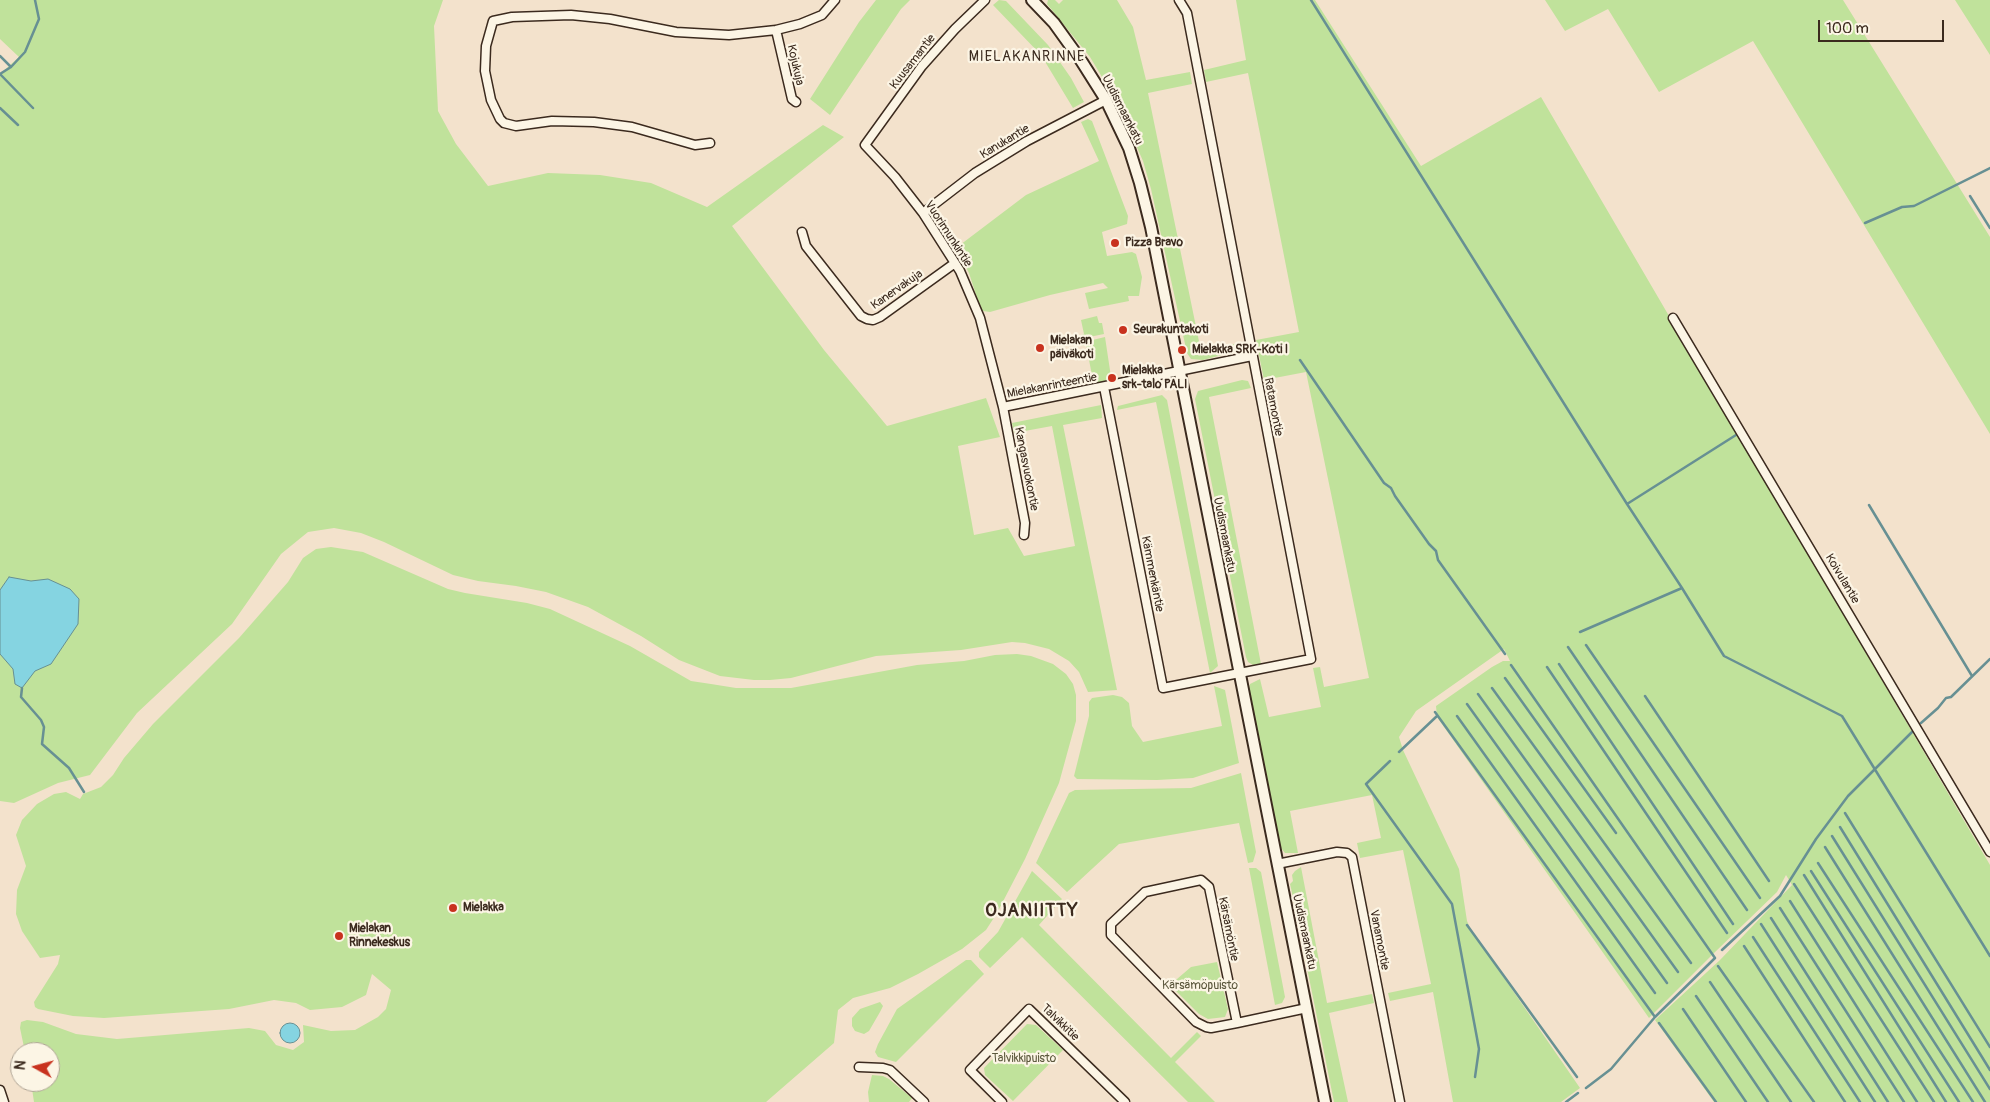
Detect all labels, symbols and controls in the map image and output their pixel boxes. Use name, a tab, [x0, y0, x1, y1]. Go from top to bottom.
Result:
scale bar	[1820, 10, 1946, 42]
text: 100 m	[1826, 19, 1869, 38]
street label: Kuusamantie	[887, 32, 939, 92]
street label: Kojukuja	[783, 43, 807, 87]
district label: MIELAKANRINNE	[967, 49, 1087, 65]
street label: Uudismaankatu	[1098, 73, 1146, 147]
street label: Kanukantie	[978, 122, 1032, 162]
street label: Vuorimunkintie	[921, 198, 975, 270]
place label: Pizza Bravo	[1125, 236, 1183, 250]
marker: Pizza Bravo	[1109, 237, 1121, 249]
street label: Kanervakuja	[868, 267, 926, 313]
place label: Seurakuntakoti	[1133, 323, 1208, 337]
marker: Seurakuntakoti	[1117, 324, 1129, 336]
place label: Mielakan päiväkoti	[1050, 334, 1093, 362]
marker: Mielakan päiväkoti	[1034, 342, 1046, 354]
place label: Mielakka SRK-Koti I	[1192, 343, 1288, 357]
marker: Mielakka SRK-Koti I	[1176, 344, 1188, 356]
place label: Mielakka srk-talo PALI	[1122, 364, 1187, 392]
street label: Mielakanrinteentie	[1006, 370, 1098, 402]
marker: Mielakka srk-talo PALI	[1106, 372, 1118, 384]
street label: Ratamontie	[1260, 377, 1286, 437]
street label: Kangasvuokontie	[1011, 426, 1041, 512]
street label: Uudismaankatu	[1210, 496, 1238, 574]
street label: Kämmenkäntie	[1138, 535, 1166, 613]
street label: Koivulantie	[1822, 552, 1862, 606]
street label: Uudismaankatu	[1289, 893, 1319, 971]
street label: Kärsämöntie	[1215, 896, 1241, 962]
district label: OJANIITTY	[984, 900, 1080, 922]
place label: Mielakka	[463, 901, 504, 915]
marker: Mielakka	[447, 902, 459, 914]
street label: Vanamontie	[1366, 909, 1392, 971]
place label: Mielakan Rinnekeskus	[349, 922, 410, 950]
marker: Mielakan Rinnekeskus	[333, 930, 345, 942]
park label: Kärsämöpuisto	[1162, 979, 1238, 993]
street label: Talvikkitie	[1038, 1002, 1082, 1044]
north arrow	[10, 1042, 60, 1092]
park label: Talvikkipuisto	[992, 1052, 1056, 1066]
text: N	[12, 1059, 30, 1071]

